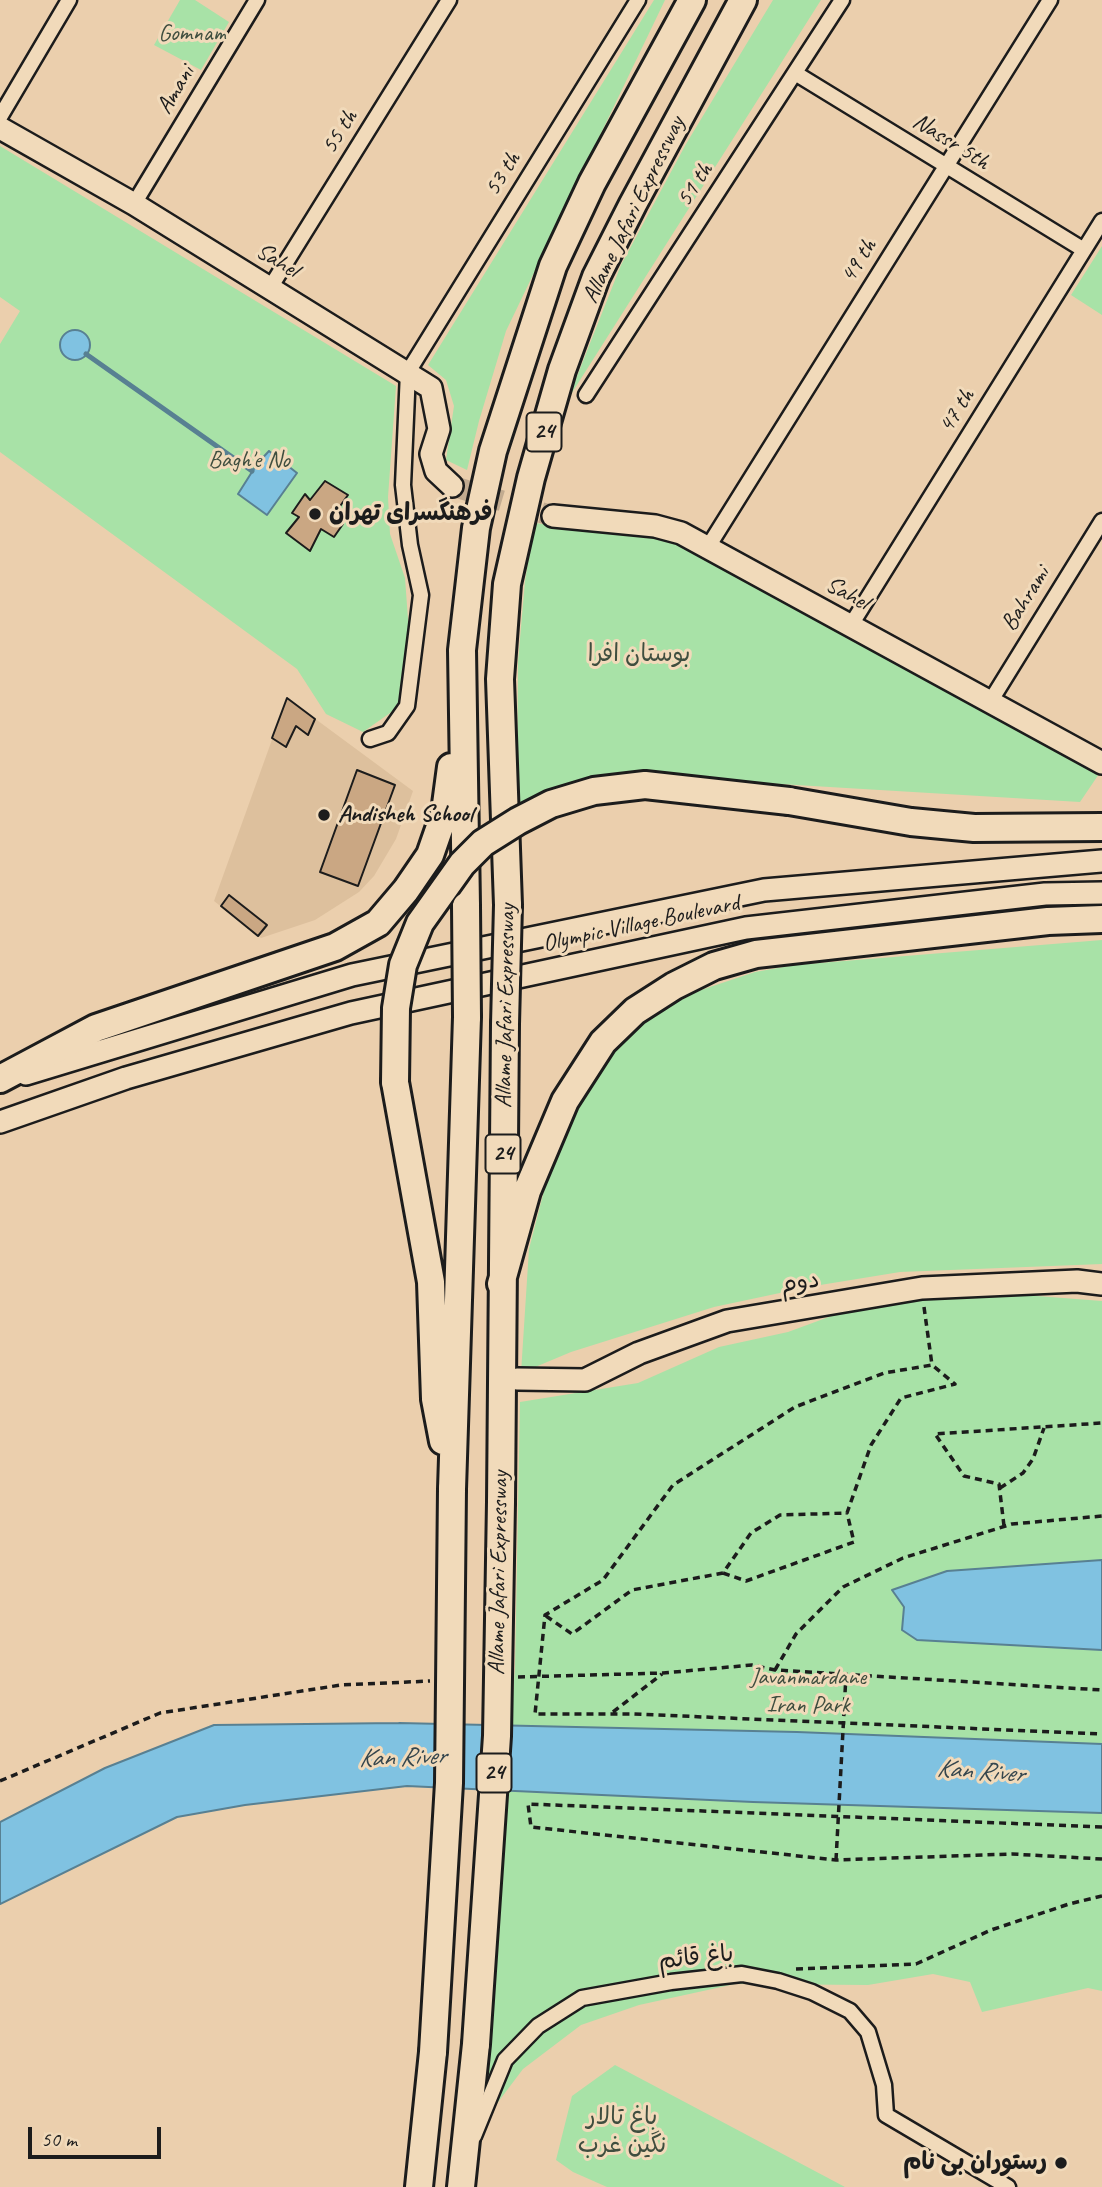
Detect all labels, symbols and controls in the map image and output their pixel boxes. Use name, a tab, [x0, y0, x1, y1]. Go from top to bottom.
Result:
park label: Gomnam	[158, 20, 226, 48]
street label: Amani	[150, 61, 202, 119]
street label: 55 th	[316, 105, 364, 159]
street label: Nassr 5th	[907, 107, 995, 177]
street label: Allame Jafari Expressway	[576, 112, 692, 308]
street label: 53 th	[479, 147, 527, 201]
street label: 51 th	[670, 158, 720, 212]
street label: 49 th	[835, 234, 883, 288]
street label: Sahel	[250, 237, 304, 285]
street label: 47 th	[933, 384, 981, 438]
road number: 24	[526, 412, 562, 452]
park label: Bagh'e No	[208, 447, 290, 475]
place label: فرهنگسرای تهران	[329, 500, 492, 528]
marker: فرهنگسرای تهران	[307, 506, 323, 522]
street label: Bahrami	[995, 562, 1057, 636]
street label: Sahel	[820, 571, 874, 617]
park label: بوستان افرا	[587, 641, 691, 669]
place label: Andisheh School	[338, 801, 473, 829]
marker: Andisheh School	[316, 807, 332, 823]
street label: Olympic Village Boulevard	[540, 889, 742, 959]
street label: Allame Jafari Expressway	[490, 904, 522, 1108]
road number: 24	[486, 1134, 520, 1174]
street label: دوم	[778, 1266, 822, 1300]
street label: Allame Jafari Expressway	[483, 1471, 515, 1675]
park label: Javanmardane Iran Park	[750, 1664, 866, 1720]
water label: Kan River	[358, 1741, 446, 1775]
water label: Kan River	[936, 1753, 1024, 1791]
road number: 24	[476, 1754, 512, 1792]
street label: باغ قائم	[657, 1940, 735, 1976]
park label: باغ تالار نگین غرب	[578, 2104, 666, 2160]
scale bar	[32, 2114, 164, 2158]
text: 50 m	[41, 2126, 77, 2152]
place label: رستوران بی نام	[903, 2149, 1047, 2177]
marker: رستوران بی نام	[1053, 2155, 1069, 2171]

